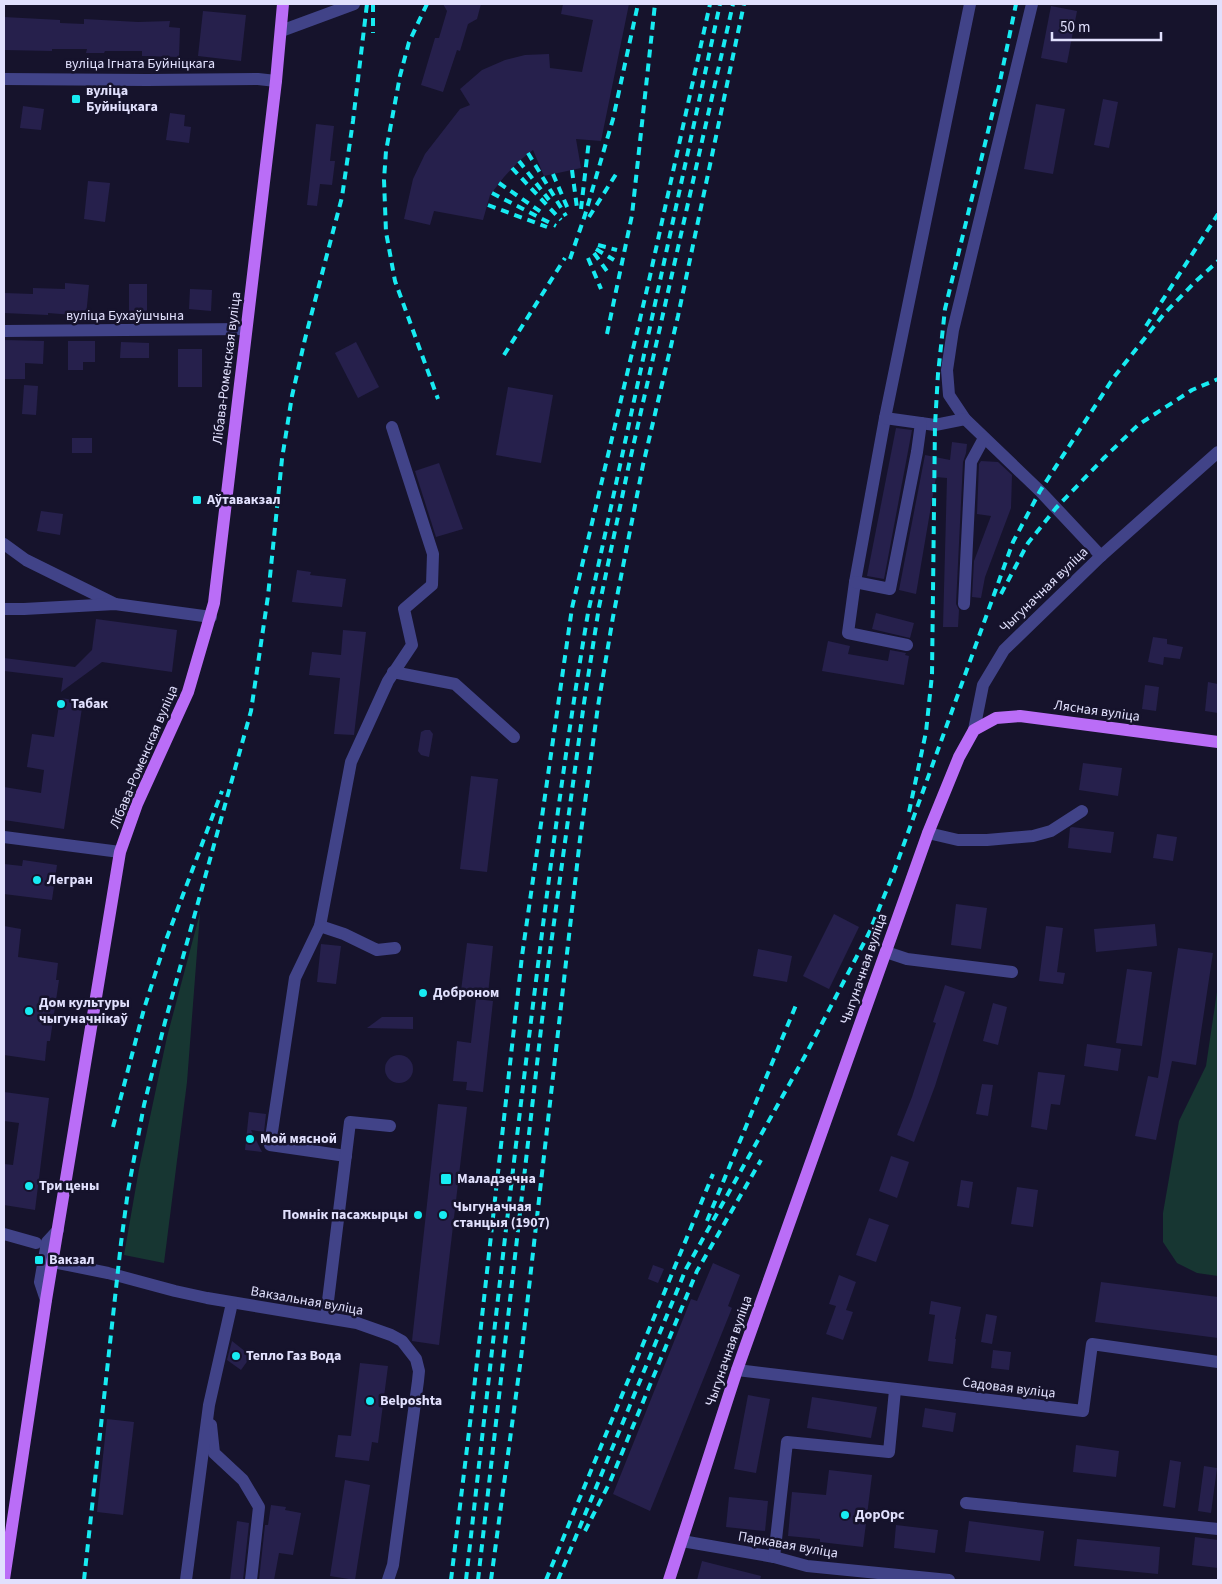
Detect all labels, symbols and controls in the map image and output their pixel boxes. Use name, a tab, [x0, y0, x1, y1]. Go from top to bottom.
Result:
scale bar	[1052, 10, 1161, 42]
text: 50 m	[1060, 17, 1090, 38]
street label: вуліца Ігната Буйніцкага	[65, 54, 215, 74]
place label: вуліца Буйніцкага	[86, 81, 158, 117]
marker: вуліца Буйніцкага	[70, 93, 82, 105]
street label: Лібава-Роменская вуліца	[208, 290, 246, 446]
street label: вуліца Бухаўшчына	[66, 306, 184, 326]
place label: Аўтавакзал	[206, 490, 281, 510]
marker: Аўтавакзал	[191, 494, 203, 506]
street label: Чыгуначная вуліца	[995, 542, 1093, 638]
street label: Лібава-Роменская вуліца	[105, 682, 183, 832]
place label: Табак	[71, 694, 108, 714]
street label: Лясная вуліца	[1053, 695, 1141, 727]
marker: Табак	[55, 698, 67, 710]
place label: Легран	[46, 870, 93, 890]
marker: Легран	[31, 874, 43, 886]
street label: Чыгуначная вуліца	[836, 911, 892, 1027]
place label: Доброном	[433, 983, 499, 1003]
marker: Доброном	[417, 987, 429, 999]
place label: Дом культуры чыгуначнікаў	[39, 993, 130, 1029]
marker: Дом культуры чыгуначнікаў	[23, 1005, 35, 1017]
place label: Мой мясной	[260, 1129, 337, 1149]
marker: Мой мясной	[244, 1133, 256, 1145]
place label: Маладзечна	[457, 1169, 536, 1189]
marker: Маладзечна	[439, 1172, 453, 1186]
place label: Три цены	[39, 1176, 99, 1196]
marker: Три цены	[23, 1180, 35, 1192]
place label: Чыгуначная станцыя (1907)	[453, 1197, 550, 1233]
place label: Помнік пасажырцы	[282, 1205, 408, 1225]
marker: Помнік пасажырцы	[412, 1209, 424, 1221]
marker: Чыгуначная станцыя (1907)	[437, 1209, 449, 1221]
place label: Вакзал	[49, 1250, 95, 1270]
marker: Вакзал	[33, 1254, 45, 1266]
street label: Вакзальная вуліца	[249, 1281, 365, 1321]
street label: Чыгуначная вуліца	[701, 1293, 757, 1409]
place label: Тепло Газ Вода	[246, 1346, 341, 1366]
marker: Тепло Газ Вода	[230, 1350, 242, 1362]
street label: Садовая вуліца	[961, 1372, 1057, 1404]
place label: Belposhta	[380, 1391, 442, 1411]
marker: Belposhta	[364, 1395, 376, 1407]
place label: ДорОрс	[855, 1505, 905, 1525]
marker: ДорОрс	[839, 1509, 851, 1521]
street label: Паркавая вуліца	[736, 1526, 840, 1564]

